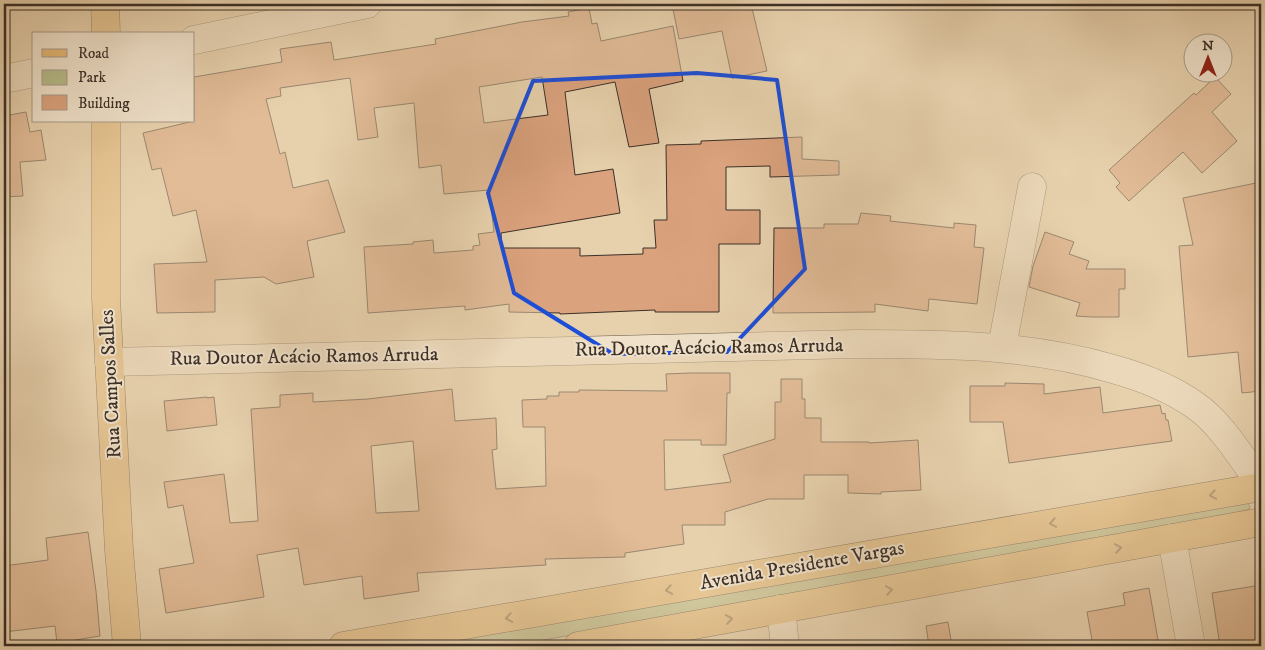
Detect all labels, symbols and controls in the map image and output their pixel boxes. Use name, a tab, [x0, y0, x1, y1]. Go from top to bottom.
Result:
legend	[32, 32, 195, 122]
north arrow	[1182, 32, 1232, 82]
text: N	[1202, 37, 1214, 55]
text: Road	[78, 44, 110, 63]
text: Park	[78, 68, 107, 87]
text: Building	[78, 94, 130, 113]
street label: Rua Campos Salles	[95, 309, 127, 459]
street label: Rua Doutor Acácio Ramos Arruda	[574, 333, 844, 363]
street label: Rua Doutor Acácio Ramos Arruda	[169, 342, 439, 372]
one-way arrow	[1209, 490, 1218, 500]
one-way arrow	[1049, 517, 1057, 527]
street label: Avenida Presidente Vargas	[698, 536, 906, 596]
one-way arrow	[1113, 543, 1122, 554]
one-way arrow	[665, 584, 673, 594]
one-way arrow	[885, 585, 893, 595]
one-way arrow	[504, 612, 513, 622]
one-way arrow	[725, 614, 733, 624]

